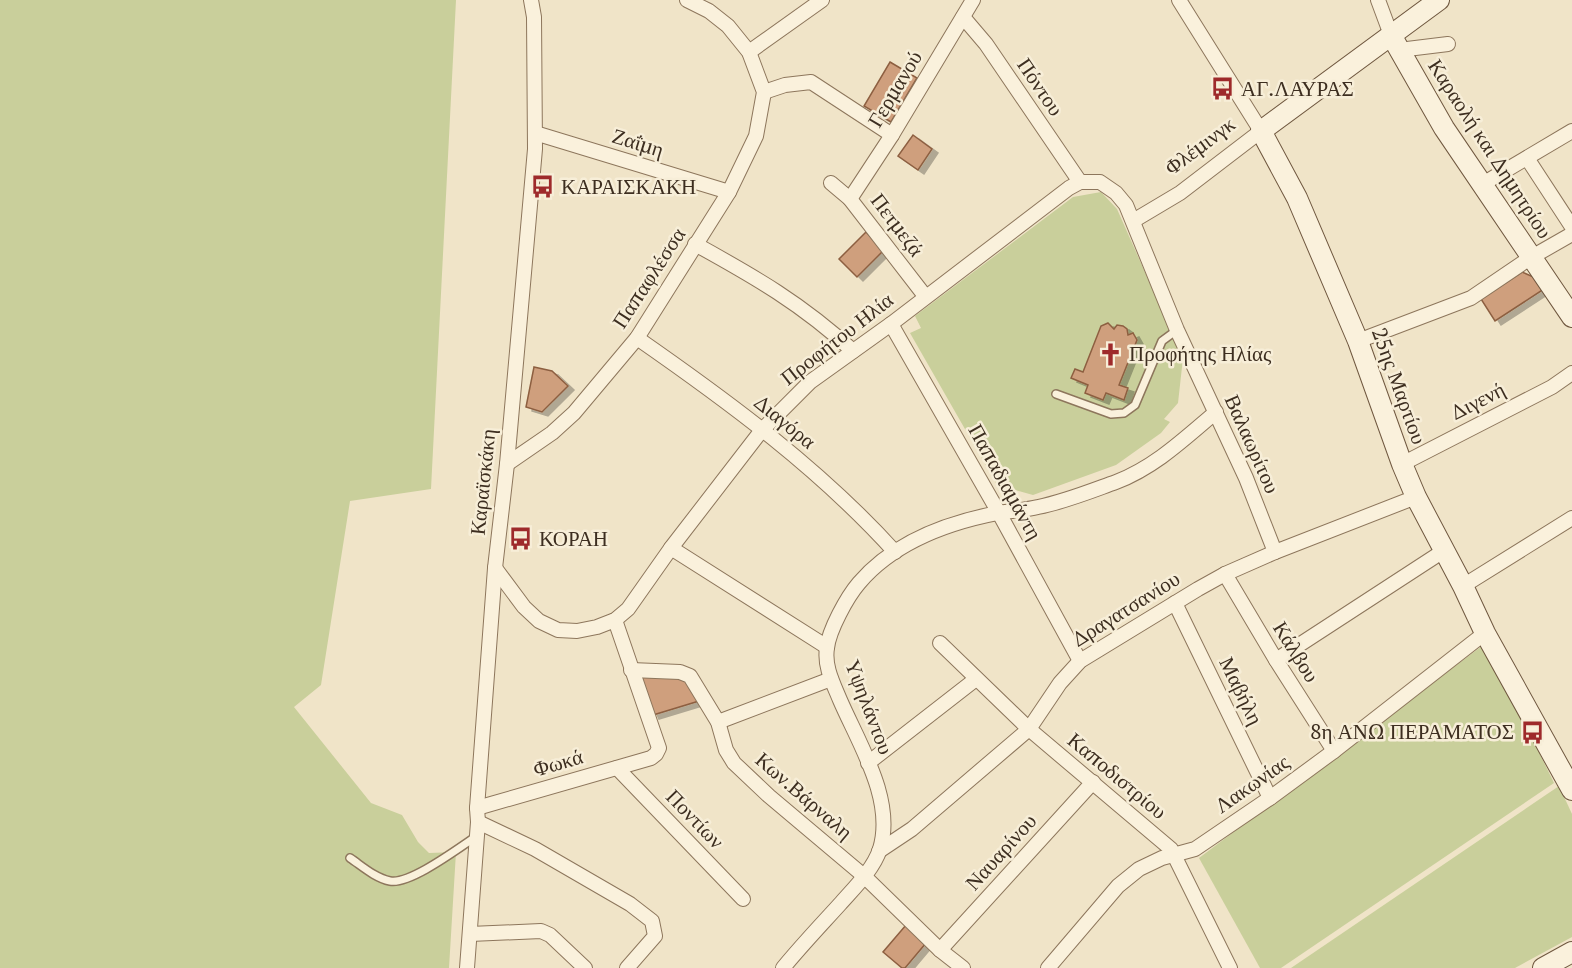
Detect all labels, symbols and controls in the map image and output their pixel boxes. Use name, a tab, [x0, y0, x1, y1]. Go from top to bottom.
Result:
street label: Γερμανού	[860, 45, 928, 132]
street label: Πόντου	[1011, 52, 1070, 121]
street label: Καραολή και Δημητρίου	[1422, 53, 1559, 244]
place label: ΑΓ.ΛΑΥΡΑΣ	[1241, 74, 1354, 102]
bus stop icon: ΑΓ.ΛΑΥΡΑΣ	[1210, 76, 1236, 102]
street label: Φλέμινγκ	[1158, 109, 1241, 181]
street label: Ζαΐμη	[609, 121, 668, 163]
place label: ΚΑΡΑΙΣΚΑΚΗ	[561, 172, 696, 200]
bus stop icon: ΚΑΡΑΙΣΚΑΚΗ	[530, 174, 556, 200]
street label: Πετμεζά	[865, 187, 931, 262]
street label: Παπαφλέσσα	[605, 222, 691, 333]
street label: Προφήτου Ηλία	[774, 285, 898, 391]
street label: 25ης Μαρτίου	[1366, 324, 1434, 448]
place label: Προφήτης Ηλίας	[1129, 339, 1272, 367]
church icon: Προφήτης Ηλίας	[1098, 341, 1124, 367]
street label: Διγενή	[1446, 375, 1510, 426]
street label: Διαγόρα	[749, 388, 822, 455]
street label: Βαλαωρίτου	[1219, 390, 1287, 497]
street label: Παπαδιαμάντη	[962, 418, 1049, 545]
street label: Καραϊσκάκη	[462, 427, 502, 536]
place label: ΚΟΡΑΗ	[539, 524, 608, 552]
bus stop icon: ΚΟΡΑΗ	[508, 526, 534, 552]
street label: Δραγατσανίου	[1066, 564, 1185, 652]
street label: Κάλβου	[1267, 616, 1327, 687]
street label: Μαβήλη	[1213, 652, 1270, 729]
street label: Υψηλάντου	[839, 655, 901, 758]
place label: 8η ΑΝΩ ΠΕΡΑΜΑΤΟΣ	[1310, 717, 1514, 745]
bus stop icon: 8η ΑΝΩ ΠΕΡΑΜΑΤΟΣ	[1519, 719, 1545, 745]
street label: Καποδιστρίου	[1062, 726, 1173, 825]
street label: Φωκά	[530, 742, 586, 782]
street label: Κων.Βάρναλη	[750, 745, 859, 845]
street label: Λακωνίας	[1209, 747, 1295, 819]
street label: Ποντίων	[660, 782, 731, 854]
street label: Ναυαρίνου	[958, 807, 1042, 896]

